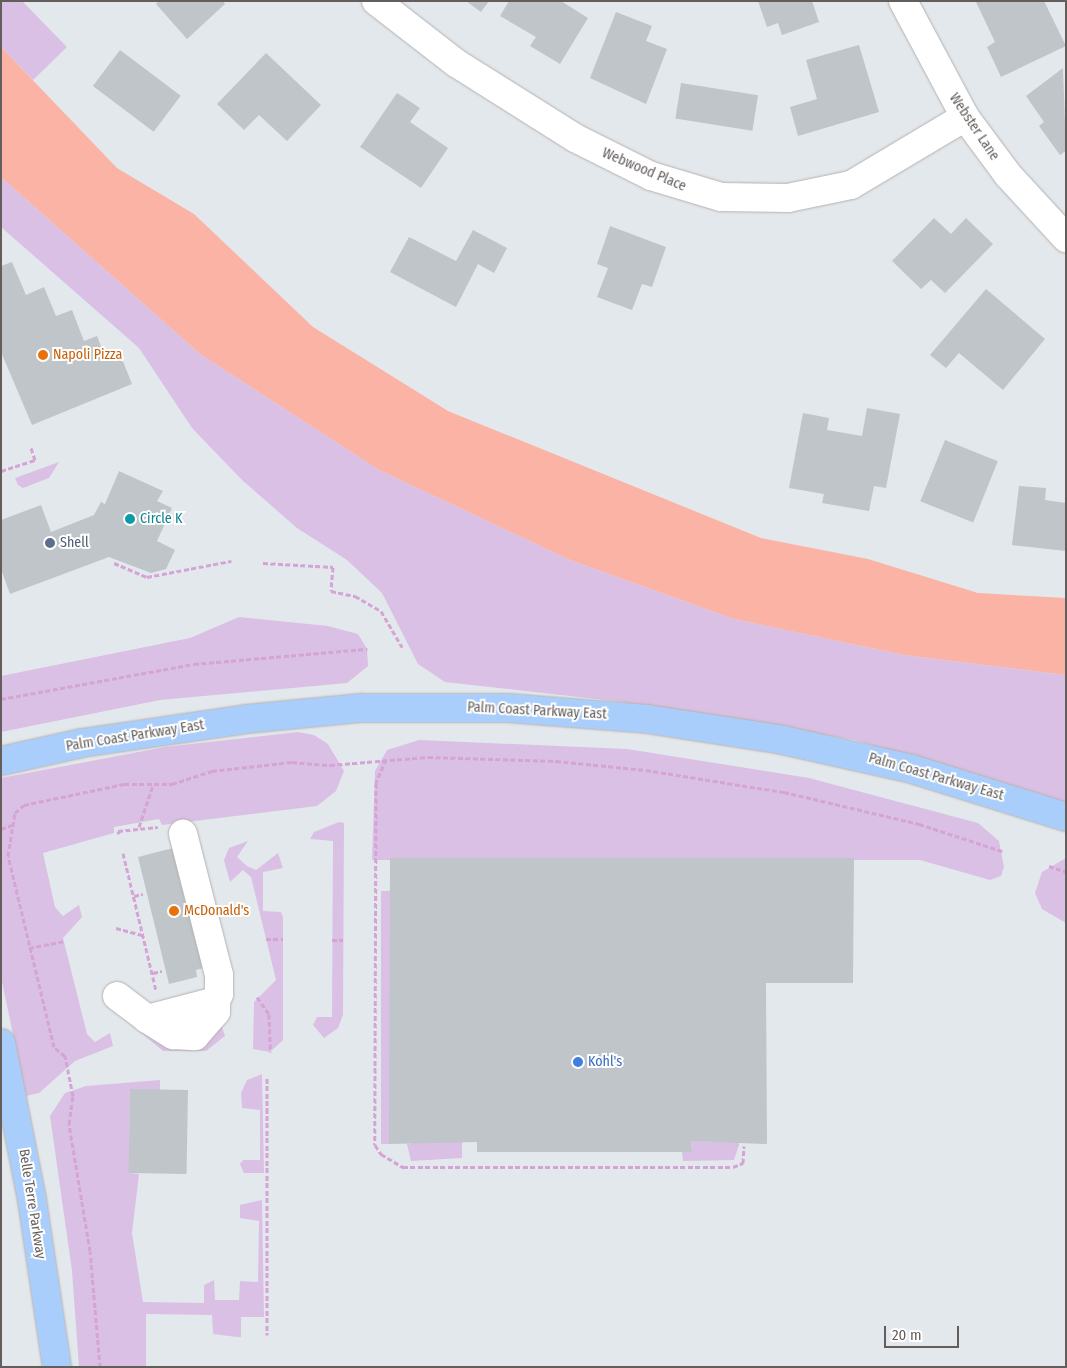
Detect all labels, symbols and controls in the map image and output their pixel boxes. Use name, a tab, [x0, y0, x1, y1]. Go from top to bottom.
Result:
street label: Webster Lane	[945, 90, 1003, 164]
street label: Webwood Place	[599, 145, 689, 195]
place label: Napoli Pizza	[53, 347, 122, 363]
marker: Napoli Pizza	[37, 349, 49, 361]
place label: Circle K	[140, 511, 182, 527]
marker: Circle K	[124, 513, 136, 525]
place label: Shell	[60, 535, 89, 551]
marker: Shell	[44, 537, 56, 549]
street label: Palm Coast Parkway East	[467, 699, 607, 723]
street label: Palm Coast Parkway East	[65, 717, 205, 755]
street label: Palm Coast Parkway East	[867, 750, 1005, 804]
place label: McDonald's	[184, 903, 249, 919]
marker: McDonald's	[168, 905, 180, 917]
place label: Kohl's	[588, 1054, 622, 1070]
marker: Kohl's	[572, 1056, 584, 1068]
street label: Belle Terre Parkway	[15, 1148, 49, 1260]
scale bar	[887, 1316, 962, 1348]
text: 20 m	[892, 1326, 922, 1344]

